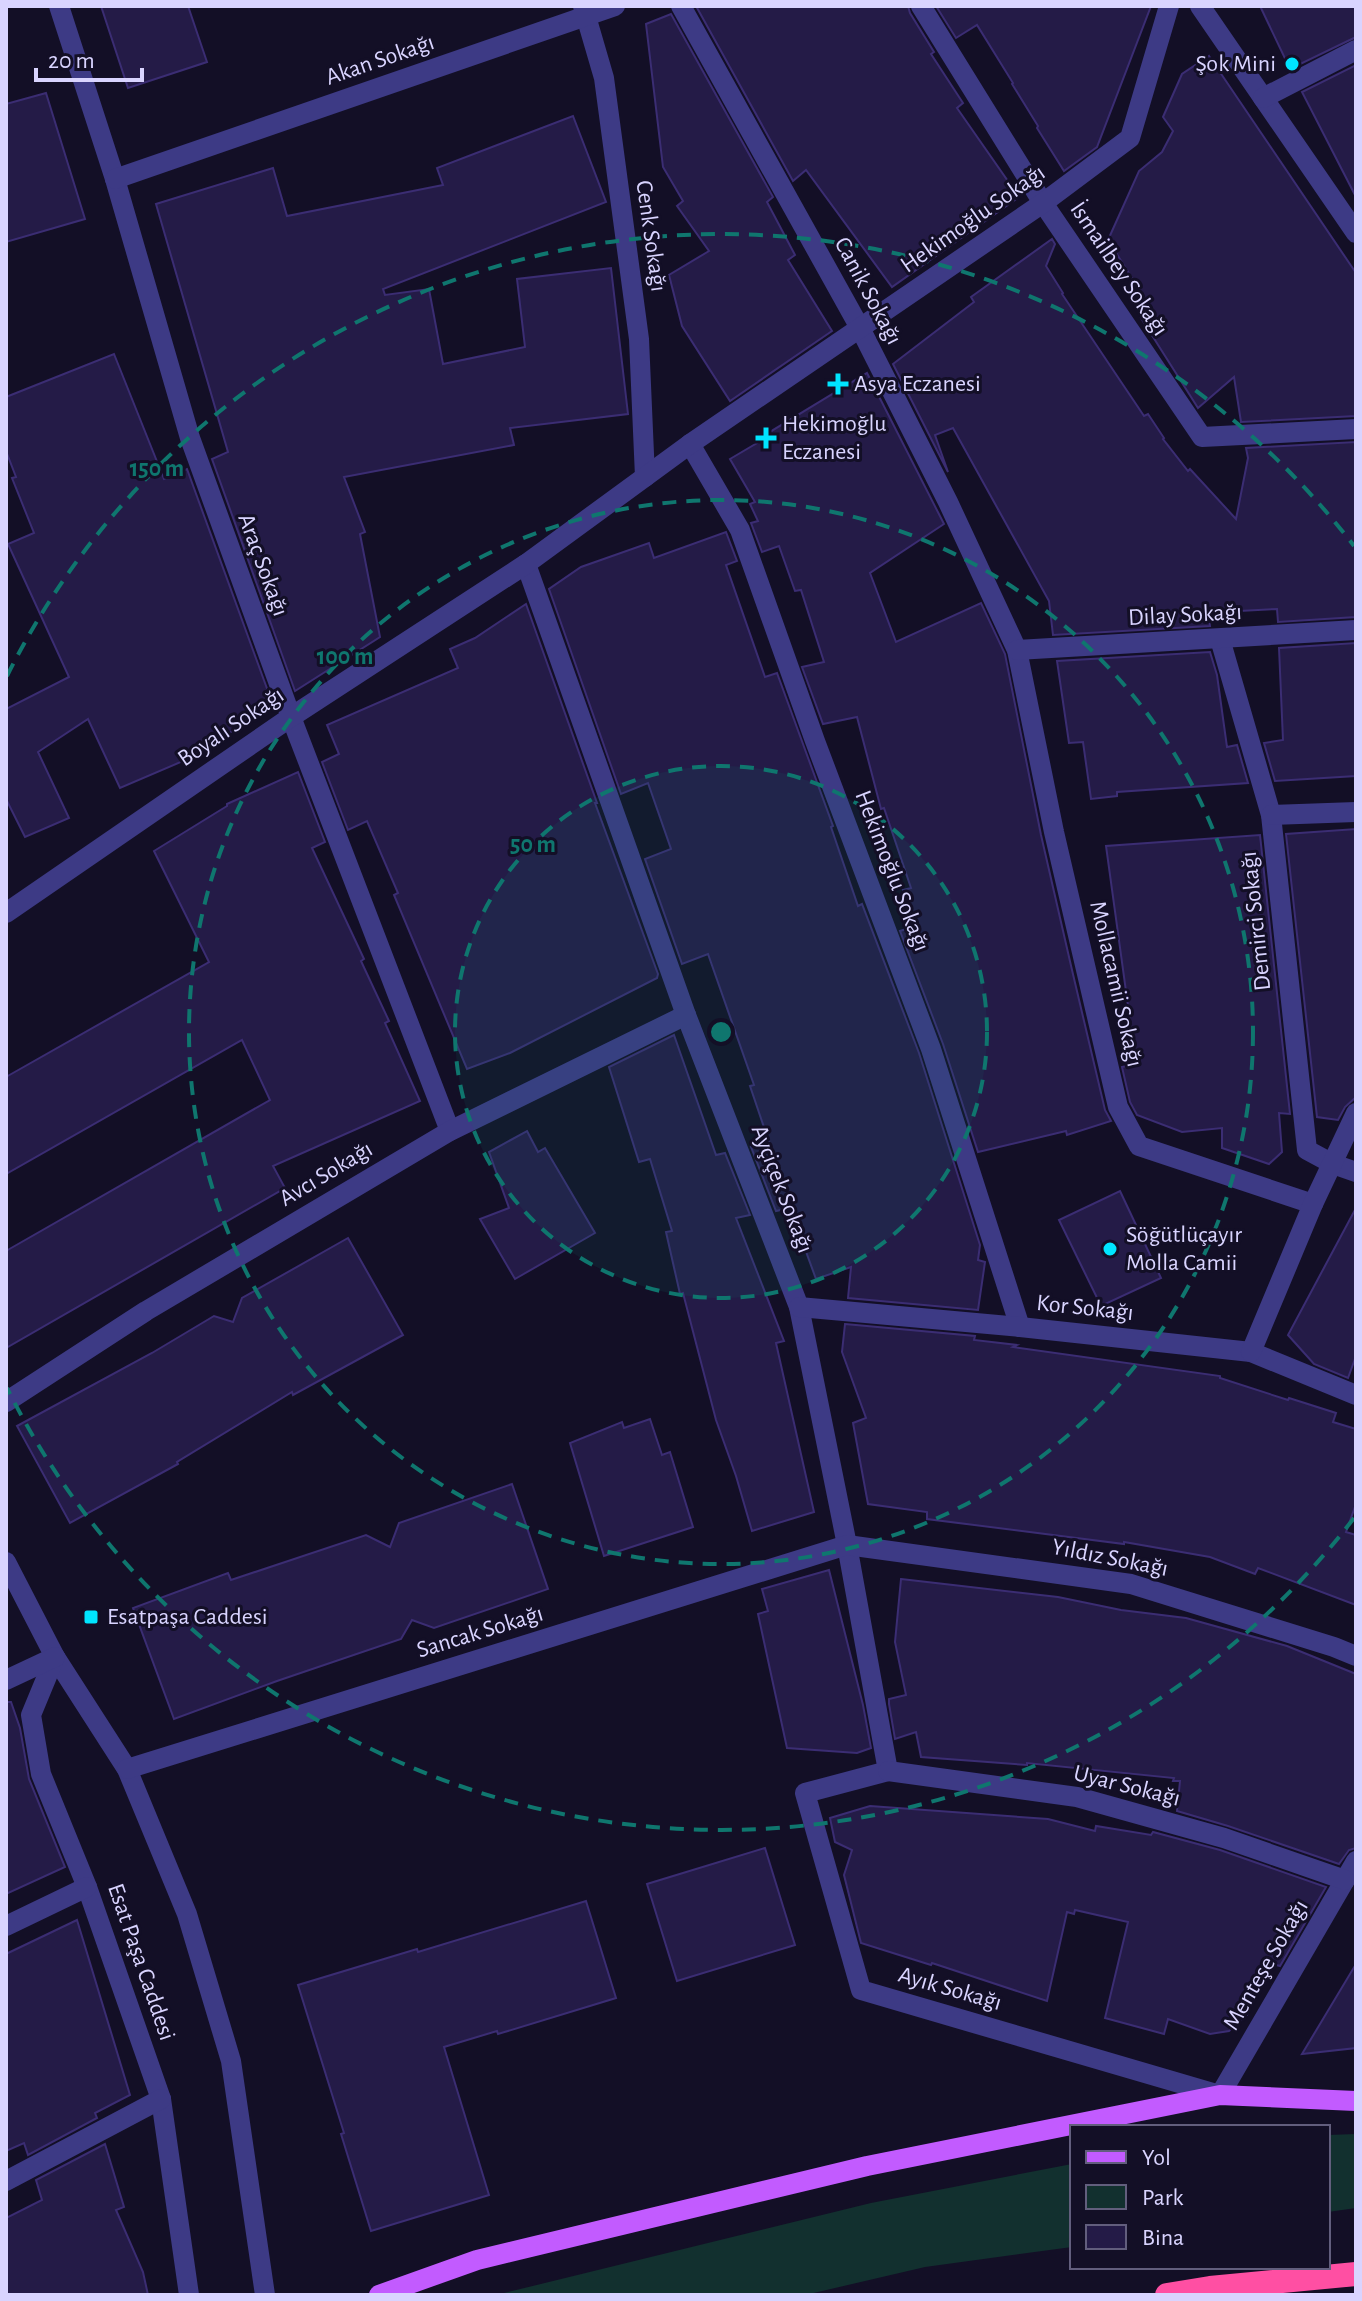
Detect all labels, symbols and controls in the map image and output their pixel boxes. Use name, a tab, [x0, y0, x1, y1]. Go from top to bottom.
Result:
street label: Akan Sokağı	[323, 30, 437, 90]
scale bar	[36, 32, 142, 82]
text: 20 m	[48, 49, 95, 73]
place label: Şok Mini	[1196, 52, 1276, 76]
marker: Şok Mini	[1283, 55, 1301, 73]
street label: Hekimoğlu Sokağı	[896, 160, 1050, 278]
street label: Cenk Sokağı	[631, 179, 671, 293]
street label: İsmailbey Sokağı	[1065, 197, 1173, 340]
street label: Canik Sokağı	[830, 233, 906, 349]
place label: Asya Eczanesi	[854, 372, 981, 396]
marker: Asya Eczanesi	[829, 375, 847, 393]
place label: Hekimoğlu Eczanesi	[782, 412, 887, 464]
marker: Hekimoğlu Eczanesi	[757, 429, 775, 447]
text: 150 m	[130, 457, 184, 481]
street label: Araç Sokağı	[233, 511, 293, 619]
street label: Dilay Sokağı	[1127, 600, 1243, 630]
text: 100 m	[317, 645, 373, 669]
street label: Boyalı Sokağı	[174, 683, 288, 771]
street label: Hekimoğlu Sokağı	[850, 787, 934, 955]
text: 50 m	[510, 833, 556, 857]
street label: Demirci Sokağı	[1237, 850, 1275, 992]
street label: Mollacamii Sokağı	[1085, 899, 1147, 1069]
centre of rings	[707, 1018, 735, 1046]
street label: Ayçiçek Sokağı	[747, 1122, 817, 1256]
street label: Avcı Sokağı	[275, 1137, 377, 1211]
place label: Söğütlüçayır Molla Camii	[1126, 1223, 1242, 1275]
marker: Söğütlüçayır Molla Camii	[1101, 1240, 1119, 1258]
street label: Kor Sokağı	[1035, 1291, 1135, 1325]
street label: Yıldız Sokağı	[1050, 1535, 1170, 1581]
street label: Sancak Sokağı	[414, 1601, 546, 1663]
place label: Esatpaşa Caddesi	[107, 1605, 268, 1629]
marker: Esatpaşa Caddesi	[82, 1608, 100, 1626]
street label: Uyar Sokağı	[1071, 1761, 1183, 1811]
street label: Esat Paşa Caddesi	[103, 1880, 179, 2044]
street label: Menteşe Sokağı	[1219, 1896, 1313, 2034]
street label: Ayık Sokağı	[896, 1963, 1004, 2015]
legend	[1070, 2125, 1330, 2269]
text: Yol	[1142, 2146, 1171, 2170]
text: Park	[1142, 2186, 1183, 2210]
text: Bina	[1142, 2226, 1184, 2250]

